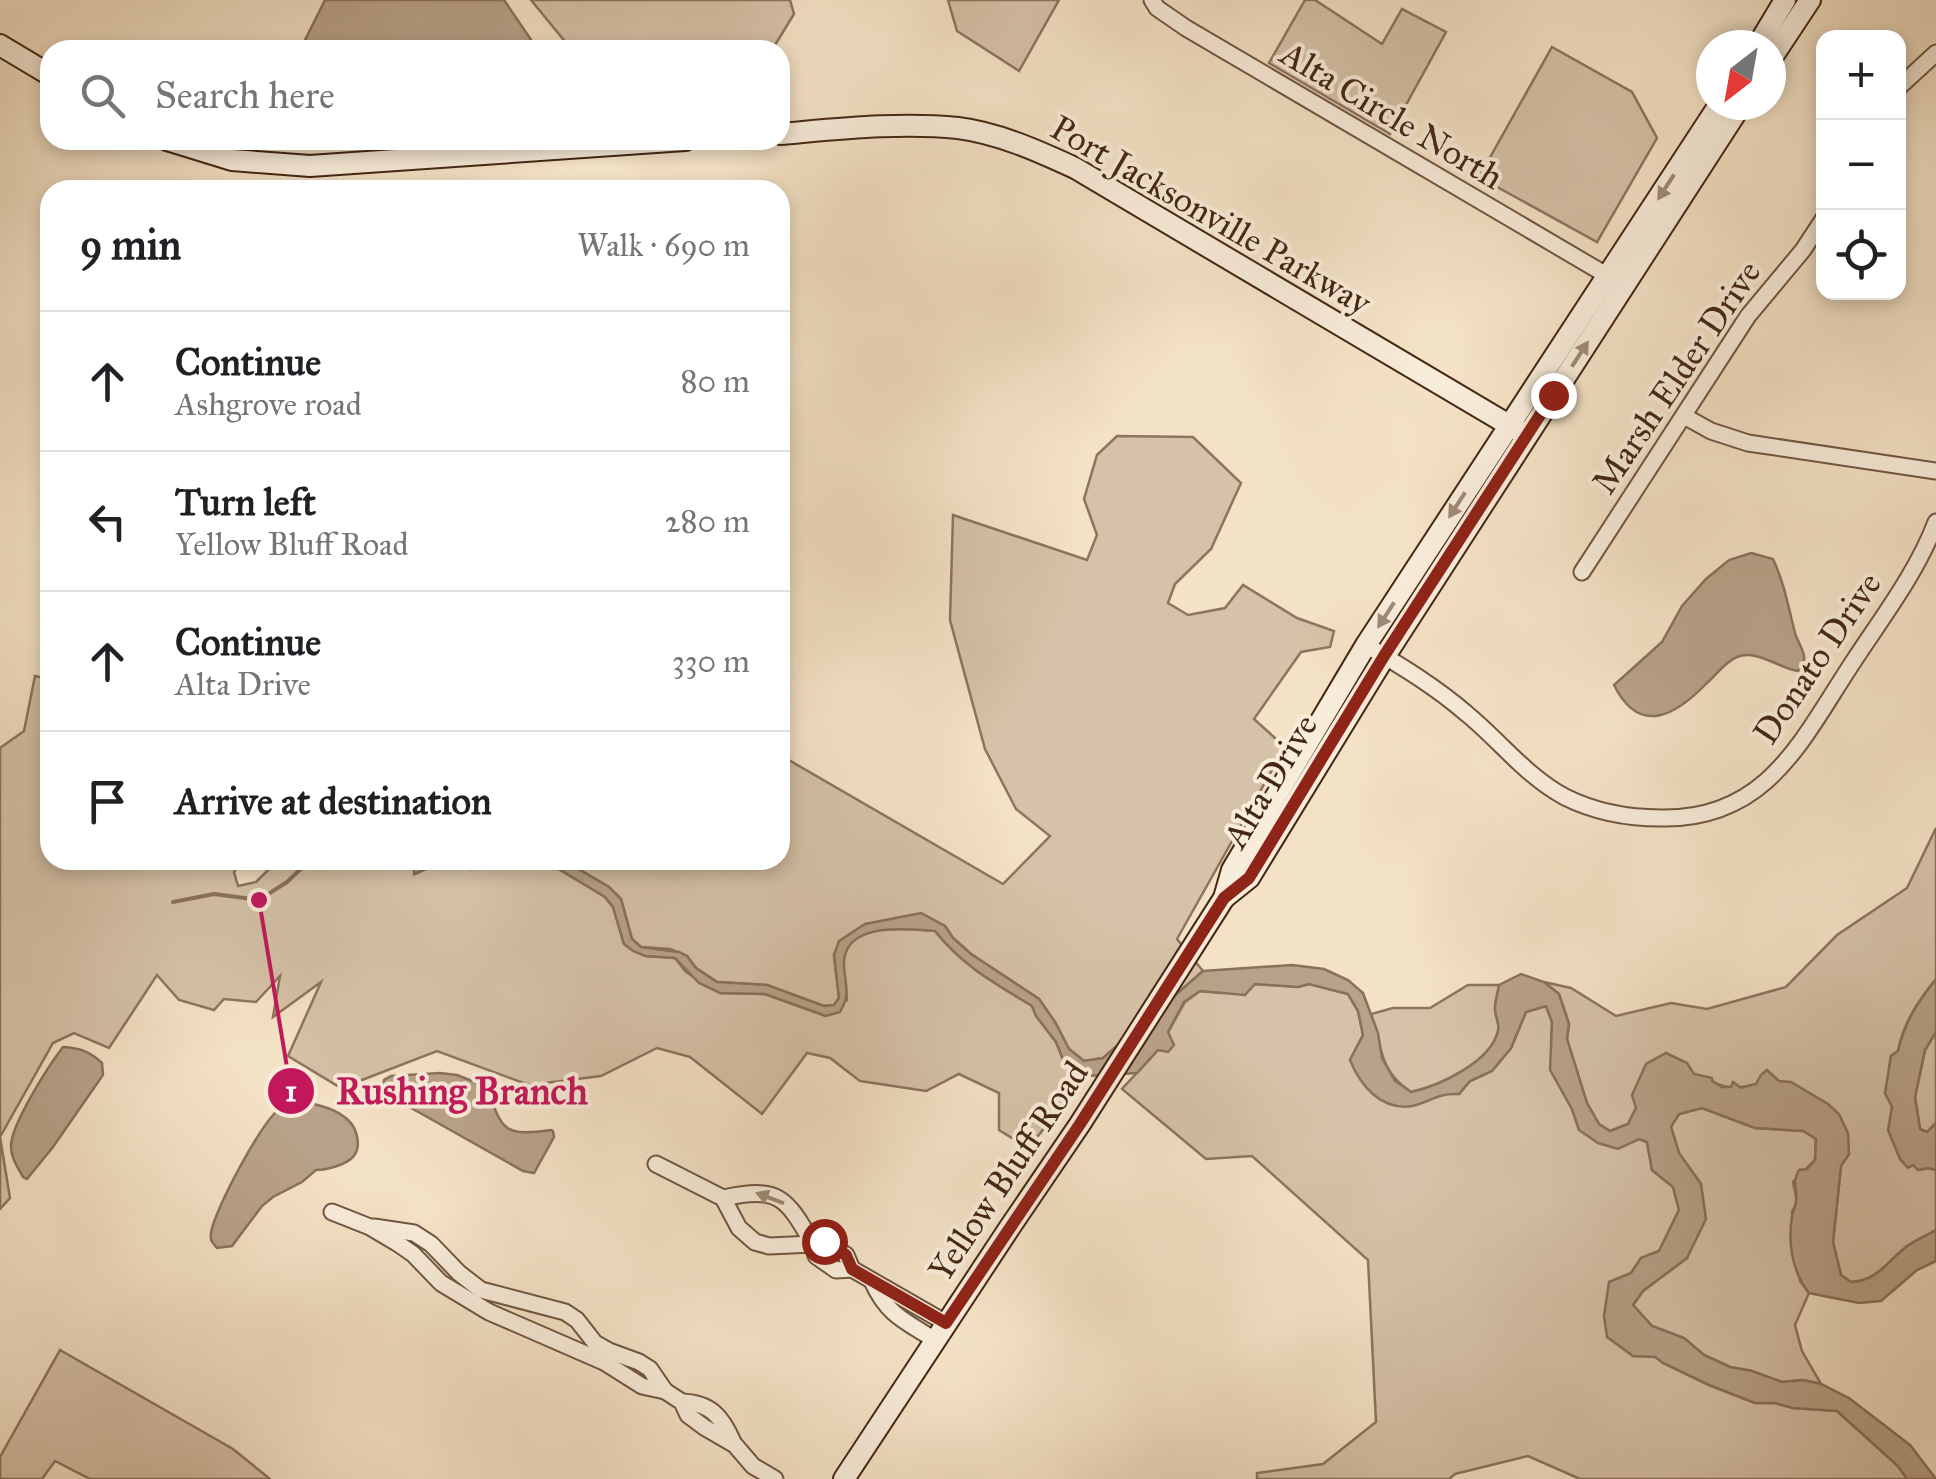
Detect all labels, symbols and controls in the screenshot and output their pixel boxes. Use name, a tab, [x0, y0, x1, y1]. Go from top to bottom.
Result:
north arrow	[1696, 30, 1786, 120]
map controls	[1816, 30, 1906, 300]
button: +	[1816, 30, 1906, 120]
street label: Alta Circle North	[1271, 31, 1511, 199]
search box	[40, 40, 790, 150]
icon: search	[75, 68, 130, 123]
text: Search here	[155, 72, 335, 118]
street label: Port Jacksonville Parkway	[1043, 106, 1379, 325]
button: −	[1816, 120, 1906, 210]
one-way arrow	[1657, 173, 1675, 200]
button: locate	[1816, 210, 1906, 300]
text: 9 min	[80, 219, 181, 271]
text: Walk · 690 m	[577, 226, 750, 265]
street label: Marsh Elder Drive	[1583, 253, 1770, 502]
text: Continue	[175, 339, 321, 385]
one-way arrow	[1570, 340, 1588, 368]
icon: ahead	[80, 354, 135, 409]
text: 80 m	[681, 362, 750, 401]
route end	[1531, 373, 1577, 419]
text: Ashgrove road	[175, 385, 362, 424]
text: Turn left	[175, 479, 316, 525]
one-way arrow	[1449, 492, 1467, 519]
icon: left	[80, 494, 135, 549]
text: 280 m	[665, 502, 750, 541]
text: Yellow Bluff Road	[175, 525, 409, 564]
street label: Donato Drive	[1744, 564, 1891, 752]
one-way arrow	[1377, 601, 1395, 629]
text: Continue	[175, 619, 321, 665]
icon: ahead	[80, 634, 135, 689]
text: 330 m	[672, 642, 750, 681]
text: Alta Drive	[175, 665, 311, 704]
street label: Alta Drive	[1213, 707, 1327, 858]
icon: arrive	[80, 774, 135, 829]
text: Arrive at destination	[175, 778, 492, 824]
street label: Yellow Bluff Road	[919, 1053, 1098, 1289]
callout: Rushing Branch	[266, 1057, 608, 1125]
text: Rushing Branch	[336, 1068, 589, 1114]
text: 1	[285, 1073, 297, 1109]
one-way arrow	[755, 1190, 785, 1205]
route start	[802, 1219, 848, 1265]

